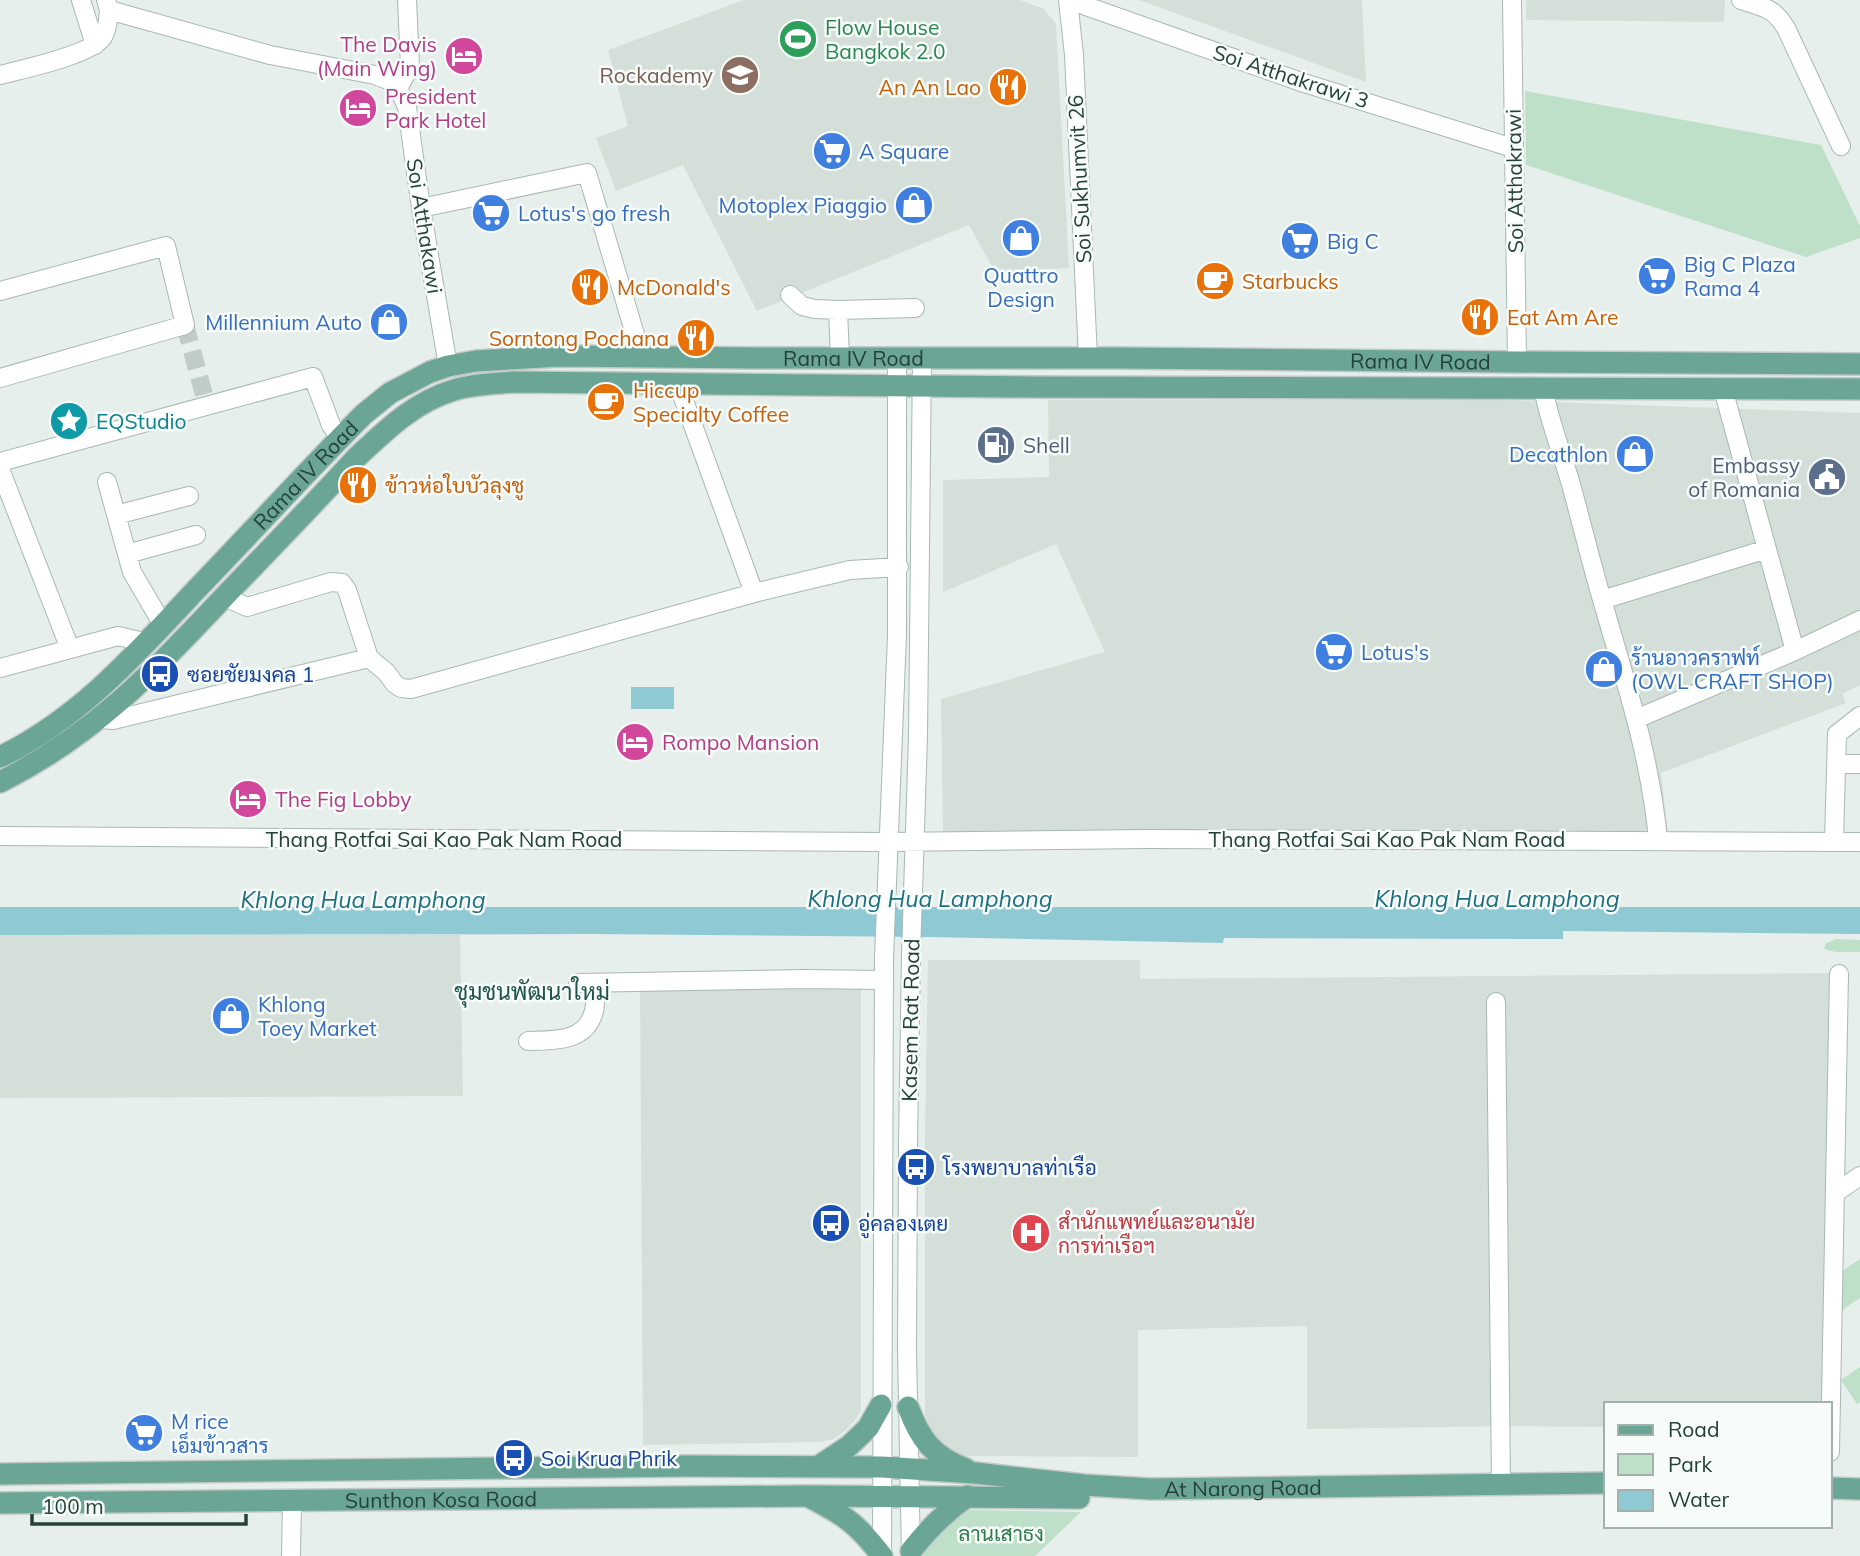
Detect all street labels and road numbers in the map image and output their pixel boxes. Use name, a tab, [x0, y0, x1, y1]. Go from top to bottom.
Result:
street label: Soi Atthakrawi 3	[1210, 39, 1372, 113]
street label: Soi Sukhumvit 26	[1062, 94, 1096, 264]
street label: Soi Atthakrawi	[1500, 109, 1528, 253]
street label: Soi Atthakawi	[401, 157, 449, 295]
street label: Rama IV Road	[783, 345, 924, 371]
street label: Rama IV Road	[1350, 347, 1491, 375]
street label: Rama IV Road	[247, 415, 363, 535]
street label: Thang Rotfai Sai Kao Pak Nam Road	[266, 826, 622, 852]
street label: Thang Rotfai Sai Kao Pak Nam Road	[1209, 826, 1565, 852]
street label: Kasem Rat Road	[896, 938, 924, 1102]
street label: At Narong Road	[1164, 1474, 1322, 1502]
street label: Sunthon Kosa Road	[345, 1485, 537, 1513]

